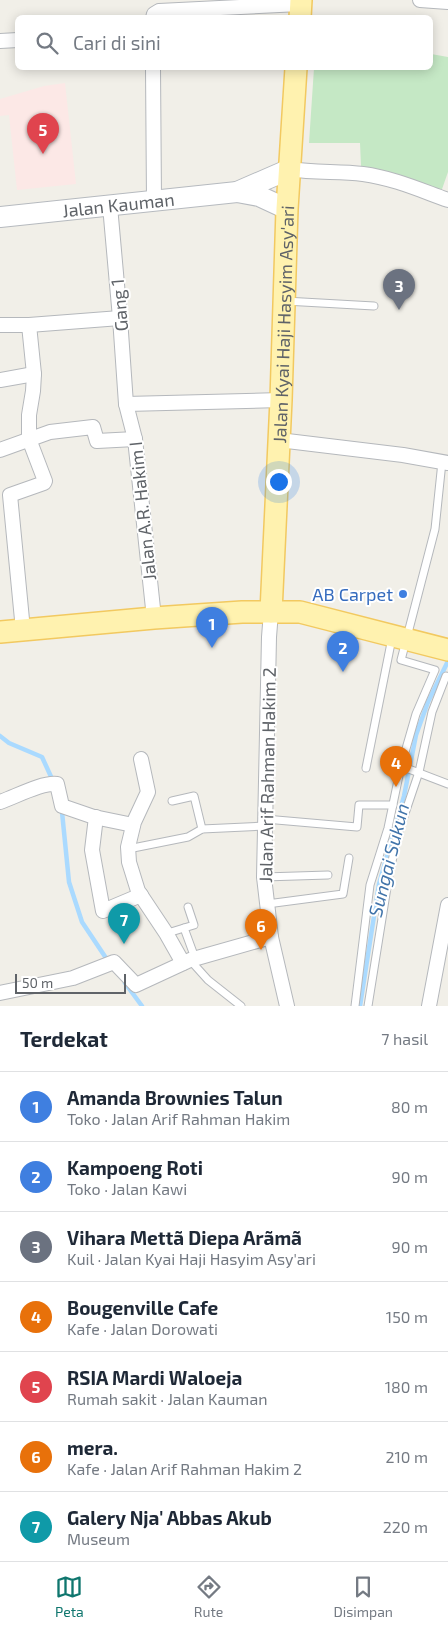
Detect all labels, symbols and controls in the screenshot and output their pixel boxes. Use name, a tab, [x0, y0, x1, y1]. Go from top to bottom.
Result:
search box	[15, 15, 433, 70]
icon: search	[33, 29, 61, 57]
text: Cari di sini	[73, 31, 161, 54]
pin: 5	[27, 113, 59, 154]
street label: Jalan Kauman	[61, 188, 176, 221]
street label: Jalan Kyai Haji Hasyim Asy'ari	[268, 205, 298, 444]
pin: 3	[383, 269, 415, 310]
street label: Gang 1	[106, 278, 132, 332]
street label: Jalan A.R. Hakim I	[124, 440, 160, 582]
your location	[266, 469, 292, 495]
place label: AB Carpet	[312, 583, 393, 605]
marker: AB Carpet	[397, 588, 409, 600]
pin: 1	[196, 607, 228, 648]
pin: 2	[327, 631, 359, 672]
street label: Jalan Arif Rahman Hakim 2	[254, 667, 280, 883]
pin: 4	[380, 746, 412, 787]
water label: Sungai Sukun	[363, 801, 413, 919]
pin: 7	[108, 903, 140, 944]
pin: 6	[245, 909, 277, 950]
scale bar	[15, 971, 126, 994]
text: 50 m	[22, 974, 53, 991]
text: Terdekat	[20, 1026, 108, 1051]
text: 7 hasil	[381, 1029, 428, 1048]
text: Amanda Brownies Talun	[67, 1086, 283, 1109]
text: 1	[33, 1097, 39, 1116]
text: 80 m	[391, 1097, 428, 1116]
text: Toko · Jalan Arif Rahman Hakim	[67, 1109, 290, 1128]
text: Kampoeng Roti	[67, 1156, 203, 1179]
text: 2	[31, 1167, 41, 1186]
text: 90 m	[392, 1167, 428, 1186]
text: Toko · Jalan Kawi	[67, 1179, 187, 1198]
text: Vihara Mettã Diepa Arãmã	[67, 1226, 302, 1249]
text: 3	[31, 1237, 41, 1256]
text: 90 m	[392, 1237, 428, 1256]
text: Kuil · Jalan Kyai Haji Hasyim Asy'ari	[67, 1249, 316, 1268]
text: Bougenville Cafe	[67, 1296, 218, 1319]
text: 4	[31, 1307, 41, 1326]
text: 150 m	[386, 1307, 428, 1326]
text: Kafe · Jalan Dorowati	[67, 1319, 218, 1338]
text: RSIA Mardi Waloeja	[67, 1366, 242, 1389]
text: 5	[32, 1377, 40, 1396]
text: 180 m	[385, 1377, 428, 1396]
text: Rumah sakit · Jalan Kauman	[67, 1389, 267, 1408]
text: mera.	[67, 1436, 118, 1459]
text: 6	[31, 1447, 41, 1466]
text: 210 m	[385, 1447, 428, 1466]
text: Kafe · Jalan Arif Rahman Hakim 2	[67, 1459, 302, 1478]
text: Galery Nja' Abbas Akub	[67, 1506, 272, 1529]
text: 7	[32, 1517, 40, 1536]
text: 220 m	[383, 1517, 428, 1536]
text: Museum	[67, 1529, 130, 1548]
tab: Peta	[55, 1573, 84, 1620]
tab: Rute	[194, 1573, 223, 1620]
tab: Disimpan	[333, 1573, 393, 1620]

